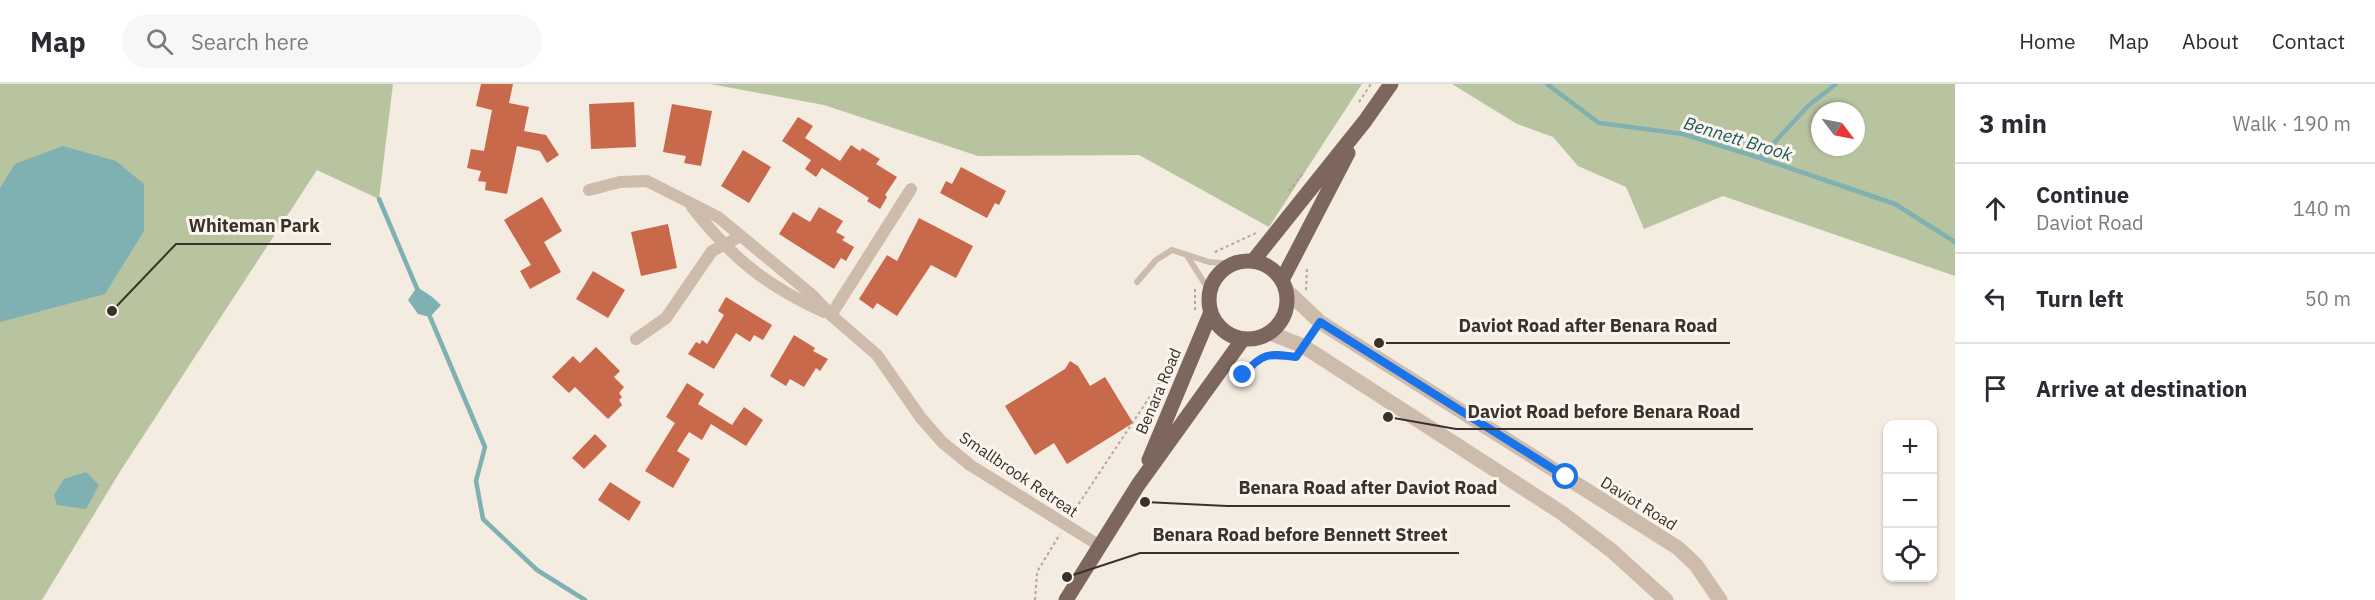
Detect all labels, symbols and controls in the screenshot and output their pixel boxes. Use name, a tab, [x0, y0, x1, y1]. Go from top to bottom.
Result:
search box	[122, 14, 542, 68]
text: Map	[30, 23, 86, 60]
icon: search	[143, 25, 176, 58]
text: Search here	[191, 27, 309, 56]
text: Home	[2019, 27, 2076, 55]
text: Map	[2109, 27, 2149, 55]
text: About	[2182, 27, 2239, 55]
text: Contact	[2272, 27, 2345, 55]
north arrow	[1811, 102, 1865, 156]
text: 3 min	[1979, 106, 2047, 140]
text: Walk · 190 m	[2233, 110, 2351, 137]
water label: Bennett Brook	[1681, 111, 1796, 166]
text: Continue	[2036, 180, 2129, 209]
icon: ahead	[1979, 192, 2012, 225]
text: 140 m	[2293, 195, 2351, 222]
callout: Whiteman Park	[176, 208, 331, 244]
text: Daviot Road	[2036, 209, 2144, 236]
text: Whiteman Park	[188, 214, 320, 237]
icon: left	[1979, 282, 2012, 315]
text: Turn left	[2036, 284, 2124, 313]
text: 50 m	[2305, 285, 2351, 312]
callout: Daviot Road after Benara Road	[1447, 307, 1730, 343]
text: Daviot Road after Benara Road	[1458, 314, 1718, 337]
street label: Benara Road	[1131, 345, 1185, 437]
route end	[1229, 361, 1255, 387]
icon: arrive	[1979, 372, 2012, 405]
text: Arrive at destination	[2036, 374, 2247, 403]
callout: Daviot Road before Benara Road	[1456, 393, 1753, 429]
text: Daviot Road before Benara Road	[1467, 400, 1741, 423]
map controls	[1883, 420, 1937, 582]
button: +	[1883, 420, 1937, 474]
street label: Smallbrook Retreat	[956, 427, 1082, 521]
route start	[1552, 463, 1578, 489]
callout: Benara Road after Daviot Road	[1227, 470, 1510, 506]
street label: Daviot Road	[1597, 472, 1681, 534]
button: −	[1883, 474, 1937, 528]
text: Benara Road after Daviot Road	[1238, 476, 1498, 499]
callout: Benara Road before Bennett Street	[1140, 517, 1459, 553]
text: Benara Road before Bennett Street	[1152, 523, 1448, 546]
button: locate	[1883, 528, 1937, 582]

